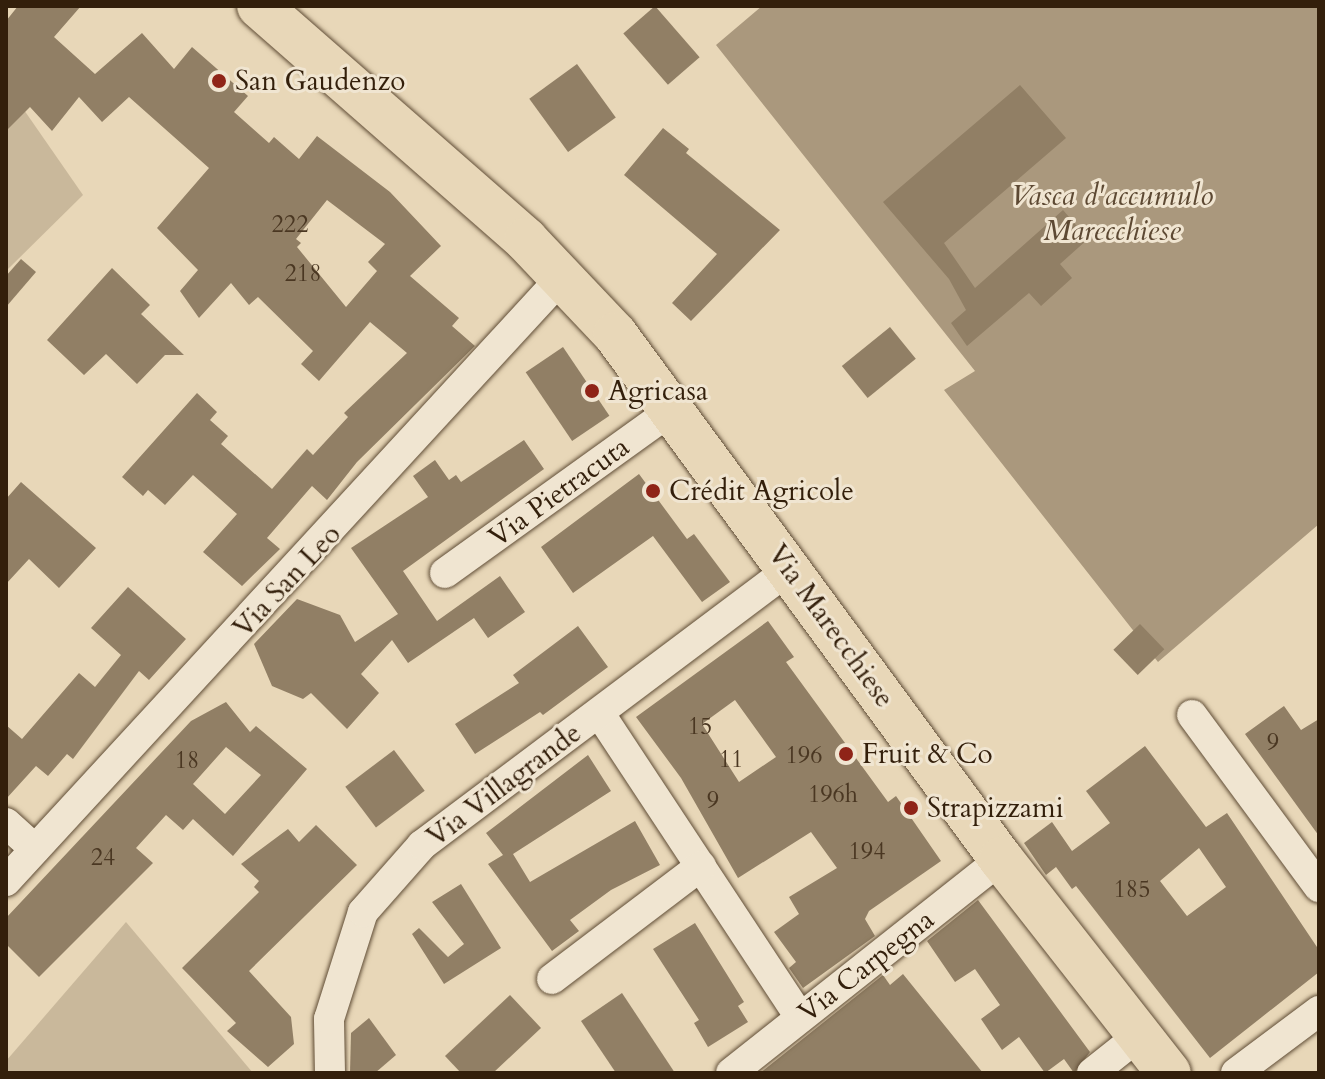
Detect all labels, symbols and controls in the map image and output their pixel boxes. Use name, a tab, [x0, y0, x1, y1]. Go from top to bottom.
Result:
place label: San Gaudenzo	[235, 64, 405, 98]
marker: San Gaudenzo	[210, 72, 228, 90]
water label: Vasca d'accumulo Marecchiese	[1010, 178, 1214, 248]
house number: 222	[272, 211, 308, 239]
house number: 218	[285, 260, 321, 288]
place label: Agricasa	[608, 374, 708, 408]
marker: Agricasa	[583, 382, 601, 400]
street label: Via Pietracuta	[482, 430, 636, 554]
place label: Crédit Agricole	[669, 474, 854, 508]
marker: Crédit Agricole	[644, 482, 662, 500]
street label: Via San Leo	[226, 517, 348, 645]
street label: Via Marecchiese	[761, 538, 901, 714]
house number: 15	[688, 713, 712, 741]
street label: Via Villagrande	[420, 716, 588, 854]
house number: 9	[1267, 729, 1279, 757]
place label: Fruit & Co	[862, 737, 993, 771]
house number: 196	[786, 742, 822, 770]
marker: Fruit & Co	[837, 745, 855, 763]
house number: 11	[719, 746, 743, 774]
house number: 18	[175, 747, 199, 775]
house number: 196h	[808, 781, 858, 809]
house number: 9	[707, 787, 719, 815]
place label: Strapizzami	[927, 791, 1064, 825]
marker: Strapizzami	[902, 799, 920, 817]
house number: 194	[849, 838, 885, 866]
house number: 24	[91, 844, 115, 872]
house number: 185	[1114, 876, 1150, 904]
street label: Via Carpegna	[791, 903, 941, 1029]

